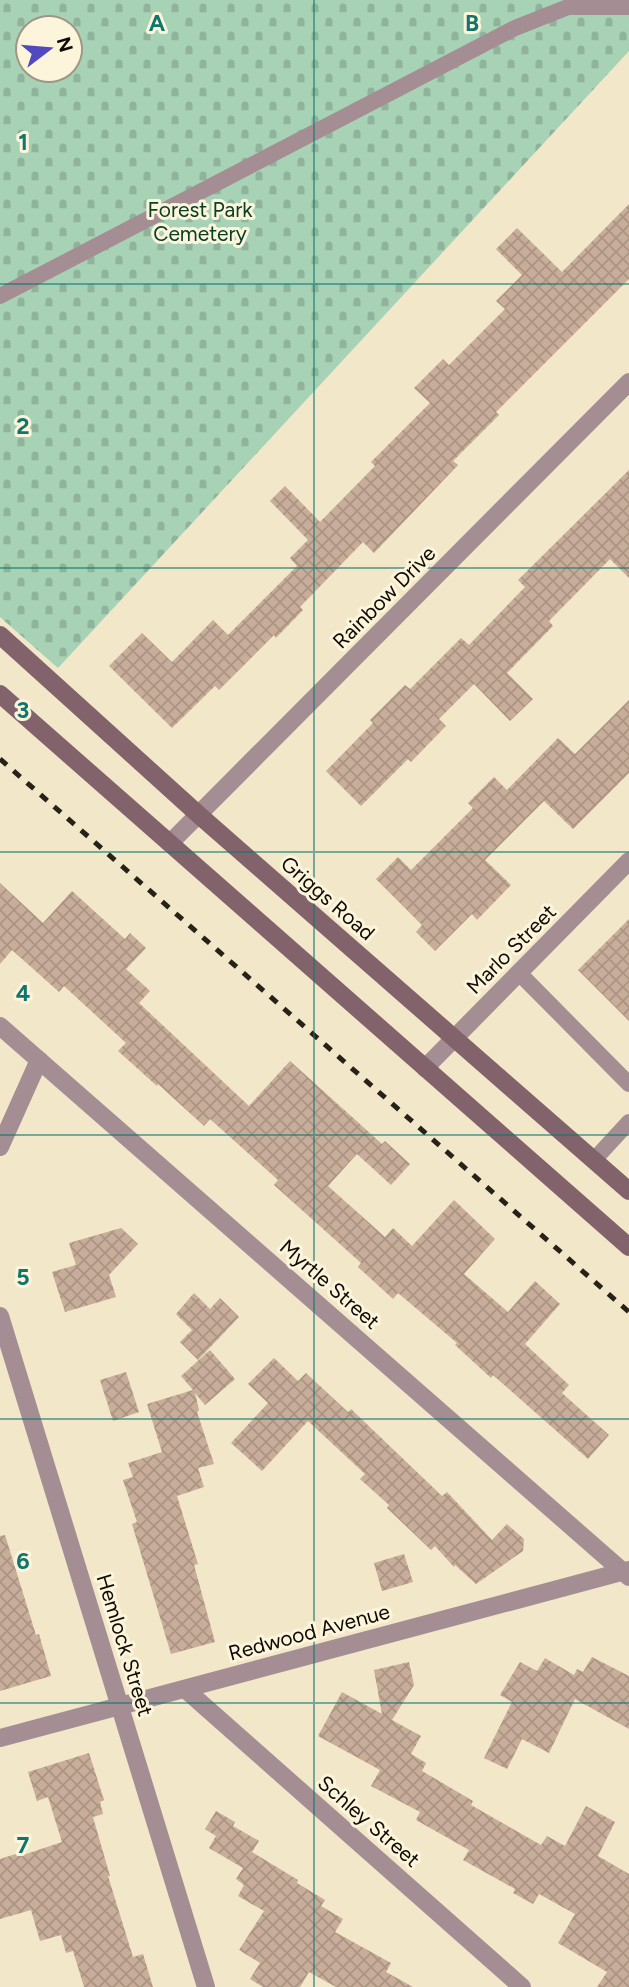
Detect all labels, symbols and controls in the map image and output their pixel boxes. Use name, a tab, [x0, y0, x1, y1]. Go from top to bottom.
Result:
text: A	[149, 9, 166, 37]
text: B	[465, 9, 479, 37]
north arrow	[14, 14, 84, 84]
text: N	[52, 34, 78, 55]
text: 1	[18, 128, 28, 156]
park label: Forest Park Cemetery	[148, 197, 253, 246]
text: 2	[16, 412, 30, 440]
street label: Rainbow Drive	[327, 540, 441, 654]
text: 3	[17, 696, 29, 724]
street label: Griggs Road	[276, 851, 380, 945]
street label: Marlo Street	[461, 899, 561, 999]
text: 4	[16, 979, 30, 1007]
street label: Myrtle Street	[275, 1234, 385, 1334]
text: 5	[16, 1263, 30, 1291]
text: 6	[16, 1547, 30, 1575]
street label: Hemlock Street	[91, 1571, 159, 1719]
street label: Redwood Avenue	[226, 1598, 392, 1666]
street label: Schley Street	[313, 1770, 425, 1872]
text: 7	[17, 1831, 30, 1859]

